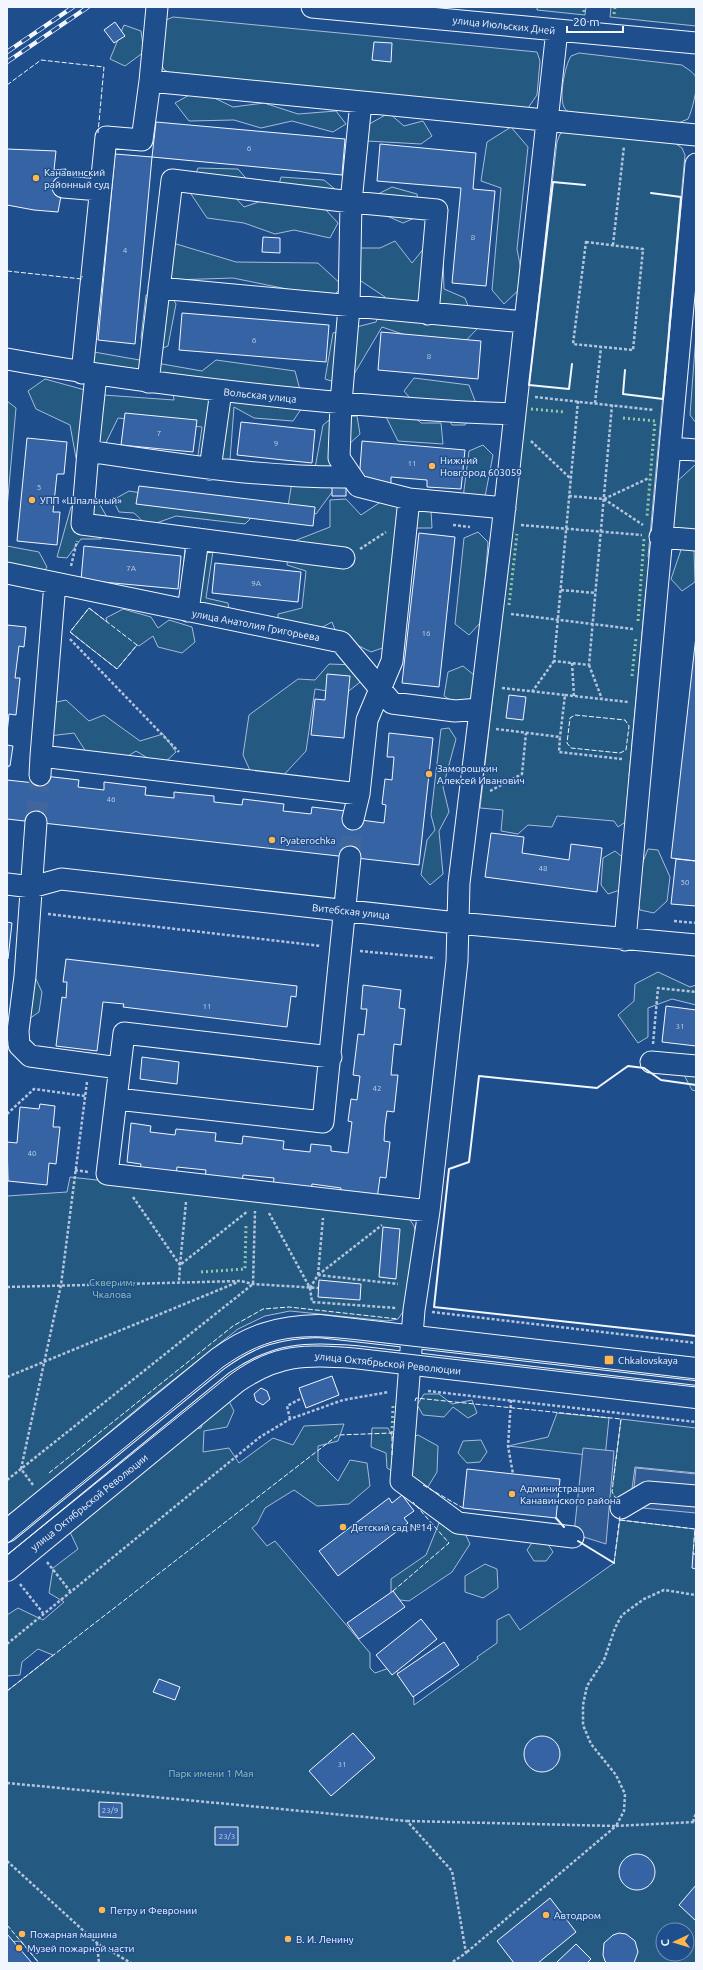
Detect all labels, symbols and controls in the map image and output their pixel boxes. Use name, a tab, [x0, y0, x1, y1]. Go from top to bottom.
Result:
scale bar	[567, 8, 623, 34]
street label: улица Июльских Дней	[452, 15, 556, 36]
text: 20 m	[573, 15, 600, 28]
house number: 6	[247, 144, 252, 153]
place label: Канавинский районный суд	[44, 167, 110, 190]
marker: Канавинский районный суд	[31, 173, 41, 183]
house number: 8	[471, 233, 476, 242]
house number: 4	[123, 246, 128, 255]
house number: 6	[252, 336, 257, 345]
house number: 8	[427, 352, 432, 361]
street label: Вольская улица	[223, 386, 297, 405]
house number: 7	[157, 429, 161, 438]
house number: 9	[274, 439, 278, 448]
place label: Нижний Новгород 603059	[440, 455, 522, 478]
house number: 11	[407, 459, 417, 468]
marker: Нижний Новгород 603059	[427, 461, 437, 471]
house number: 5	[37, 483, 41, 492]
marker: УПП «Шпальный»	[27, 495, 37, 505]
place label: УПП «Шпальный»	[40, 495, 122, 506]
house number: 7А	[126, 564, 137, 573]
house number: 9А	[251, 579, 262, 588]
street label: улица Анатолия Григорьева	[191, 608, 321, 643]
house number: 16	[421, 629, 431, 638]
place label: Заморошкин Алексей Иванович	[437, 763, 525, 786]
marker: Заморошкин Алексей Иванович	[424, 769, 434, 779]
house number: 46	[106, 795, 116, 804]
marker: Pyaterochka	[267, 835, 277, 845]
place label: Pyaterochka	[280, 835, 336, 846]
house number: 48	[538, 864, 548, 873]
house number: 50	[680, 878, 690, 887]
street label: Витебская улица	[312, 902, 390, 921]
house number: 11	[202, 1002, 212, 1011]
house number: 31	[675, 1022, 685, 1031]
house number: 42	[372, 1084, 382, 1093]
house number: 40	[27, 1149, 37, 1158]
park label: Сквер им. Чкалова	[89, 1277, 135, 1300]
street label: улица Октябрьской Революции	[314, 1350, 462, 1377]
marker: Chkalovskaya	[603, 1354, 615, 1366]
place label: Chkalovskaya	[618, 1355, 678, 1366]
street label: улица Октябрьской Революции	[29, 1452, 150, 1553]
place label: Администрация Канавинского района	[520, 1483, 621, 1506]
marker: Администрация Канавинского района	[507, 1489, 517, 1499]
marker: Детский сад №14	[338, 1522, 348, 1532]
place label: Детский сад №14	[351, 1522, 432, 1533]
house number: 31	[337, 1760, 347, 1769]
park label: Парк имени 1 Мая	[168, 1768, 254, 1779]
house number: 23/9	[102, 1806, 118, 1815]
house number: 23/3	[219, 1832, 235, 1841]
marker: Петру и Февронии	[97, 1905, 107, 1915]
place label: Петру и Февронии	[110, 1905, 197, 1916]
marker: Автодром	[541, 1910, 551, 1920]
place label: Автодром	[554, 1910, 601, 1921]
north arrow	[655, 1922, 695, 1962]
marker: Пожарная машина	[17, 1929, 27, 1939]
place label: Пожарная машина	[30, 1929, 117, 1940]
marker: В. И. Ленину	[283, 1934, 293, 1944]
place label: В. И. Ленину	[296, 1934, 354, 1945]
text: С	[659, 1939, 671, 1947]
marker: Музей пожарной части	[14, 1943, 24, 1953]
place label: Музей пожарной части	[27, 1943, 134, 1954]

